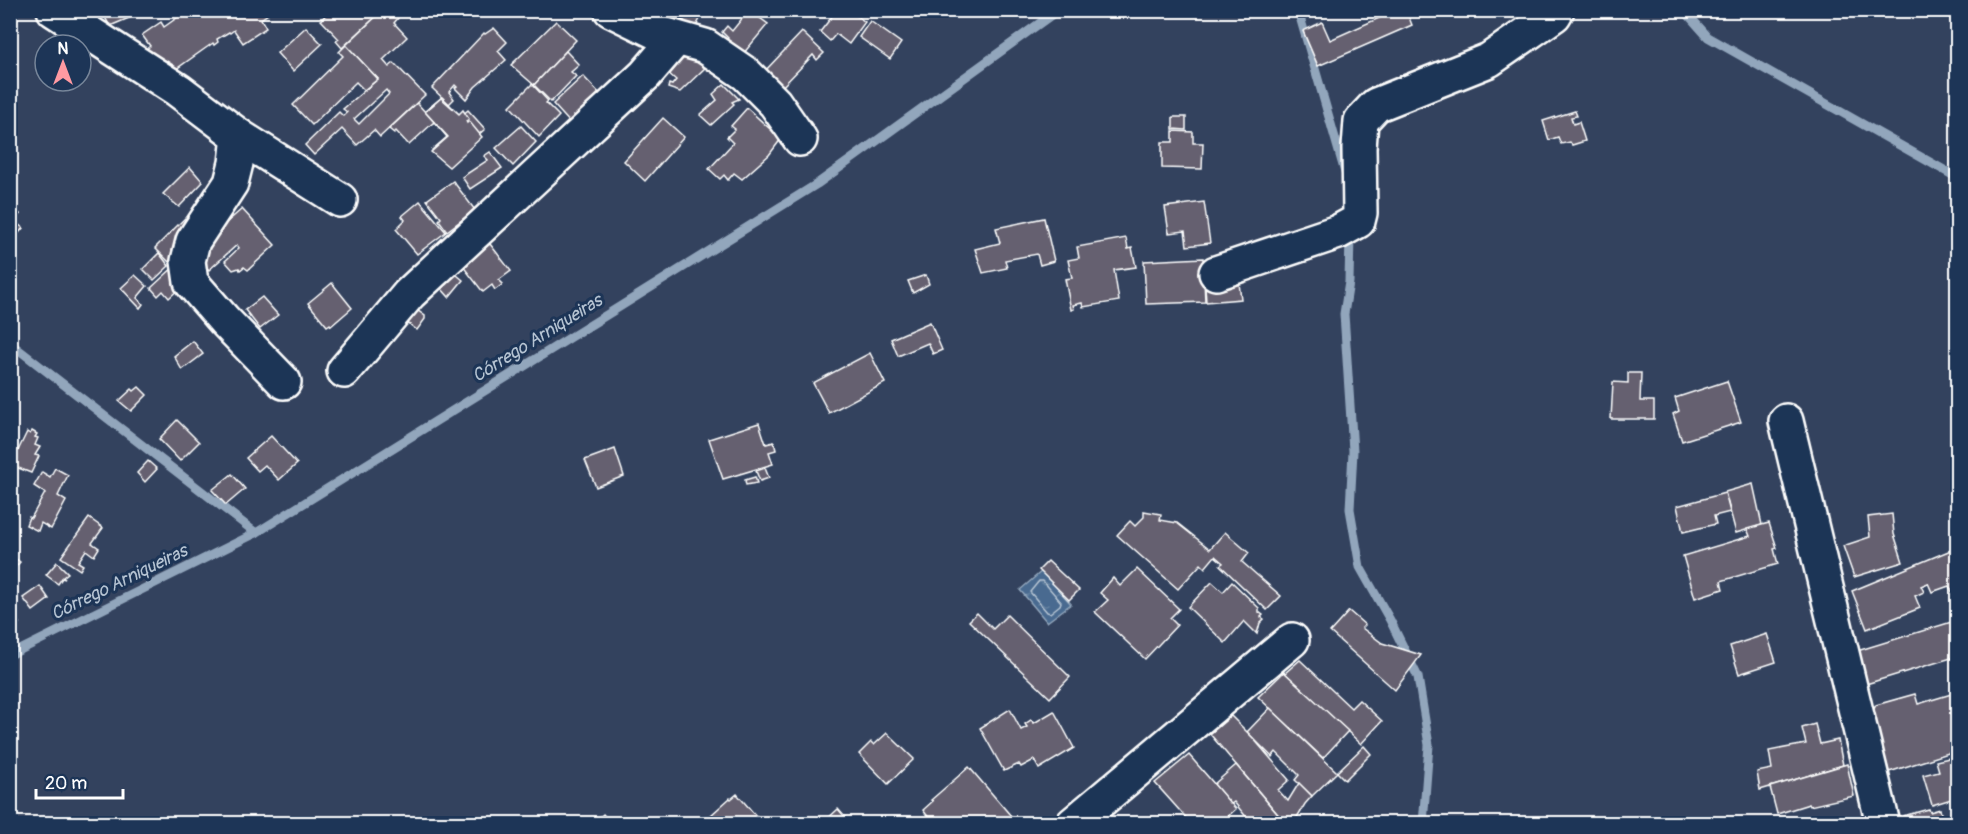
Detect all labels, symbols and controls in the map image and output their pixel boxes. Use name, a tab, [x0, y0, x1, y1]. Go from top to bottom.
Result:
north arrow	[33, 33, 93, 93]
text: N	[58, 39, 69, 59]
water label: Córrego Arniqueiras	[468, 288, 608, 388]
water label: Córrego Arniqueiras	[47, 539, 193, 625]
scale bar	[36, 762, 123, 800]
text: 20 m	[45, 772, 87, 795]

